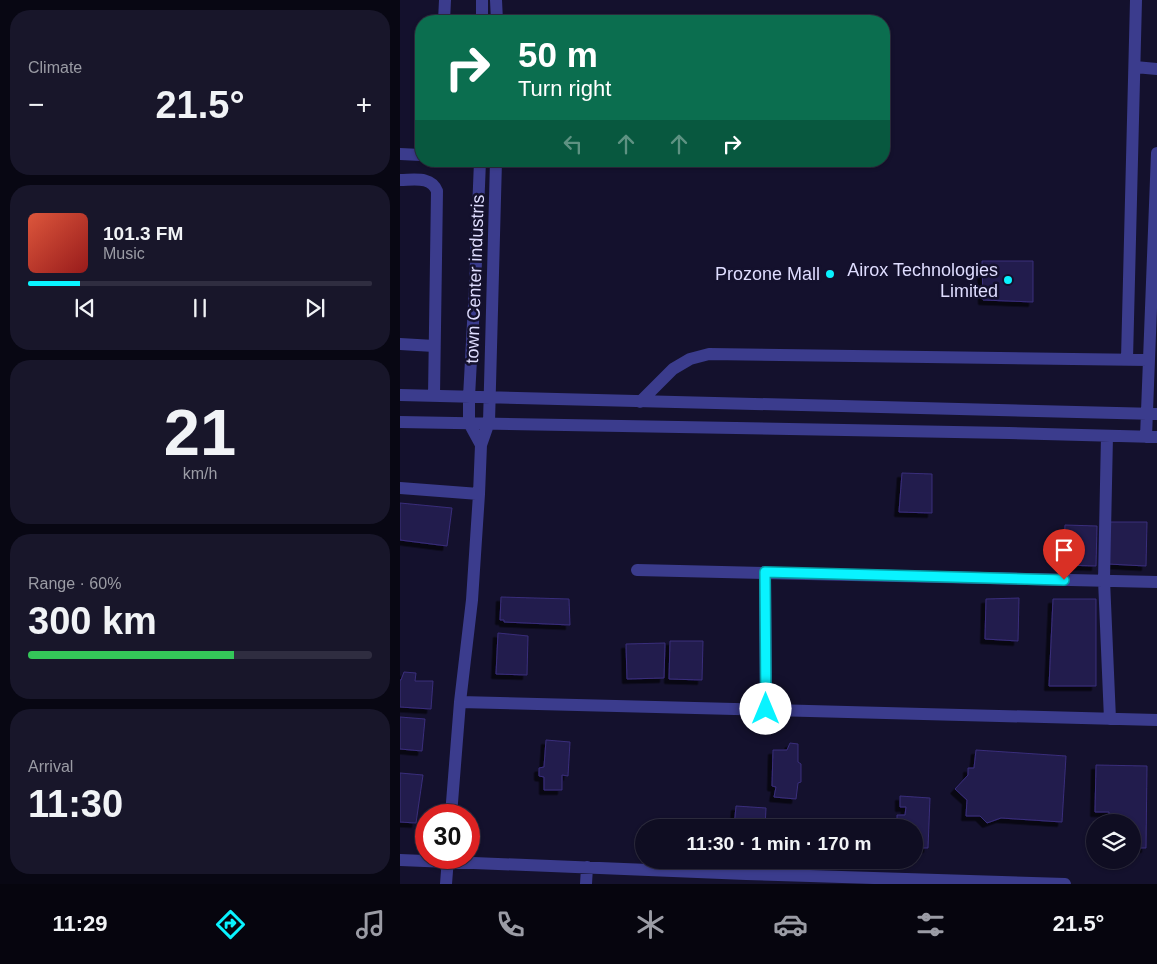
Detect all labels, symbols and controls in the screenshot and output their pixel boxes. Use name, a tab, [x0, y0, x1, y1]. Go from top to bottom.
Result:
icon: right	[435, 35, 500, 100]
text: 50 m	[518, 35, 598, 74]
text: Climate	[28, 59, 82, 76]
text: Turn right	[518, 76, 611, 101]
text: 21.5°	[155, 84, 245, 126]
text: −	[28, 89, 44, 120]
text: +	[356, 89, 372, 120]
icon: left	[559, 130, 587, 158]
icon: ahead	[612, 130, 640, 158]
icon: ahead	[665, 130, 693, 158]
icon: right	[718, 130, 746, 158]
street label: town Center industris	[462, 194, 488, 364]
text: 101.3 FM	[103, 223, 183, 244]
text: Music	[103, 245, 145, 262]
place label: Airox Technologies Limited	[847, 260, 998, 301]
place label: Prozone Mall	[715, 264, 820, 284]
marker: Prozone Mall	[824, 268, 836, 280]
marker: Airox Technologies Limited	[1002, 274, 1014, 286]
icon: previous	[71, 294, 99, 322]
icon: pause	[186, 294, 214, 322]
icon: next	[301, 294, 329, 322]
text: 21	[164, 396, 236, 469]
text: km/h	[183, 465, 217, 482]
pin	[1043, 529, 1085, 580]
icon: arrive	[1050, 536, 1078, 564]
text: Range · 60%	[28, 575, 121, 592]
text: 300 km	[28, 600, 157, 642]
position arrow	[739, 682, 791, 734]
text: Arrival	[28, 758, 73, 775]
text: 11:30	[28, 783, 123, 825]
speed limit sign: 30	[415, 804, 480, 869]
map controls	[1086, 814, 1141, 869]
button: layers	[1086, 814, 1141, 869]
text: 11:30 · 1 min · 170 m	[687, 833, 871, 854]
icon: directions	[213, 907, 248, 942]
icon: music	[353, 907, 388, 942]
icon: phone	[493, 907, 528, 942]
icon: climate	[633, 907, 668, 942]
icon: car	[773, 907, 808, 942]
icon: filters	[913, 907, 948, 942]
text: 11:29	[53, 911, 108, 936]
text: 21.5°	[1053, 911, 1104, 936]

